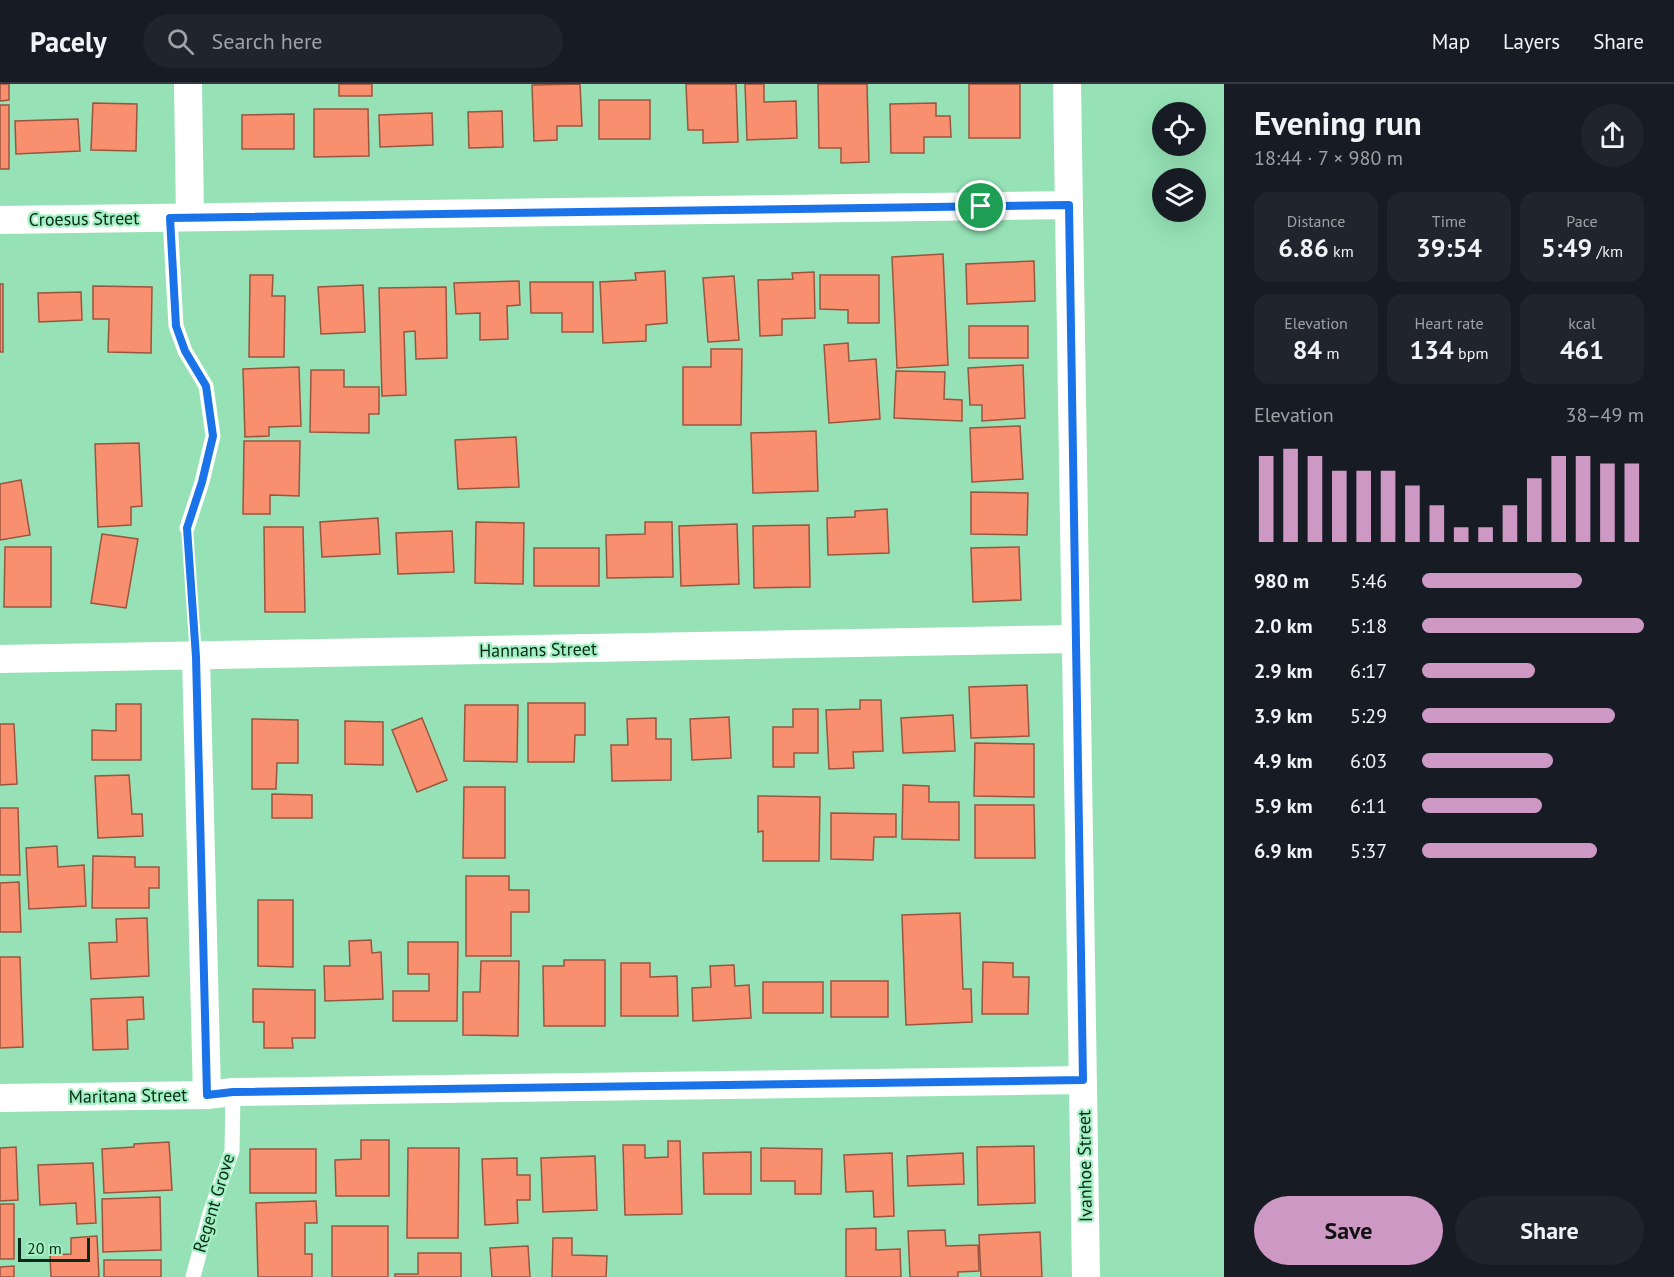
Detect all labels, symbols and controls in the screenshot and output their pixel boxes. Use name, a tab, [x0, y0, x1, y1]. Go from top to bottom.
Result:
search box	[143, 14, 563, 68]
text: Pacely	[30, 23, 107, 60]
icon: search	[164, 25, 197, 58]
text: Search here	[212, 27, 323, 55]
text: Map	[1432, 28, 1470, 55]
text: Layers	[1503, 28, 1560, 55]
text: Share	[1593, 28, 1644, 55]
text: Evening run	[1254, 101, 1422, 144]
map controls	[1152, 102, 1206, 222]
button: locate	[1152, 102, 1206, 156]
button: share	[1581, 104, 1644, 167]
text: 18:44 · 7 × 980 m	[1254, 145, 1403, 171]
button: layers	[1152, 168, 1206, 222]
pin	[955, 180, 1006, 231]
icon: arrive	[964, 189, 997, 222]
street label: Croesus Street	[29, 206, 139, 231]
text: Distance	[1287, 211, 1345, 231]
text: Time	[1432, 211, 1466, 231]
text: Pace	[1566, 211, 1598, 231]
text: 6.86	[1278, 231, 1329, 264]
text: 39:54	[1416, 231, 1482, 264]
text: 5:49	[1541, 231, 1592, 264]
text: km	[1329, 241, 1354, 261]
text: /km	[1592, 241, 1623, 261]
text: Elevation	[1284, 313, 1348, 333]
text: Heart rate	[1414, 313, 1484, 333]
text: kcal	[1568, 313, 1596, 333]
text: 84	[1293, 333, 1322, 366]
text: 134	[1410, 333, 1454, 366]
text: 461	[1560, 333, 1604, 366]
text: m	[1322, 343, 1339, 363]
text: bpm	[1454, 343, 1488, 363]
text: Elevation	[1254, 402, 1334, 428]
text: 38–49 m	[1566, 402, 1644, 428]
text: 980 m	[1254, 568, 1309, 594]
text: 5:46	[1350, 568, 1387, 594]
text: 2.0 km	[1254, 613, 1313, 639]
text: 5:18	[1350, 613, 1387, 639]
street label: Hannans Street	[479, 637, 597, 662]
text: 2.9 km	[1254, 658, 1313, 684]
text: 6:17	[1350, 658, 1387, 684]
text: 3.9 km	[1254, 703, 1313, 729]
text: 5:29	[1350, 703, 1387, 729]
text: 4.9 km	[1254, 748, 1313, 774]
text: 6:03	[1350, 748, 1387, 774]
text: 5.9 km	[1254, 793, 1313, 819]
text: 6:11	[1350, 793, 1387, 819]
text: 6.9 km	[1254, 838, 1313, 864]
text: 5:37	[1350, 838, 1387, 864]
street label: Maritana Street	[68, 1083, 188, 1108]
street label: Ivanhoe Street	[1072, 1110, 1097, 1222]
street label: Regent Grove	[188, 1150, 240, 1255]
button: Save	[1254, 1196, 1443, 1265]
button: Share	[1455, 1196, 1644, 1265]
scale bar	[18, 1235, 90, 1262]
text: 20 m	[27, 1238, 62, 1258]

